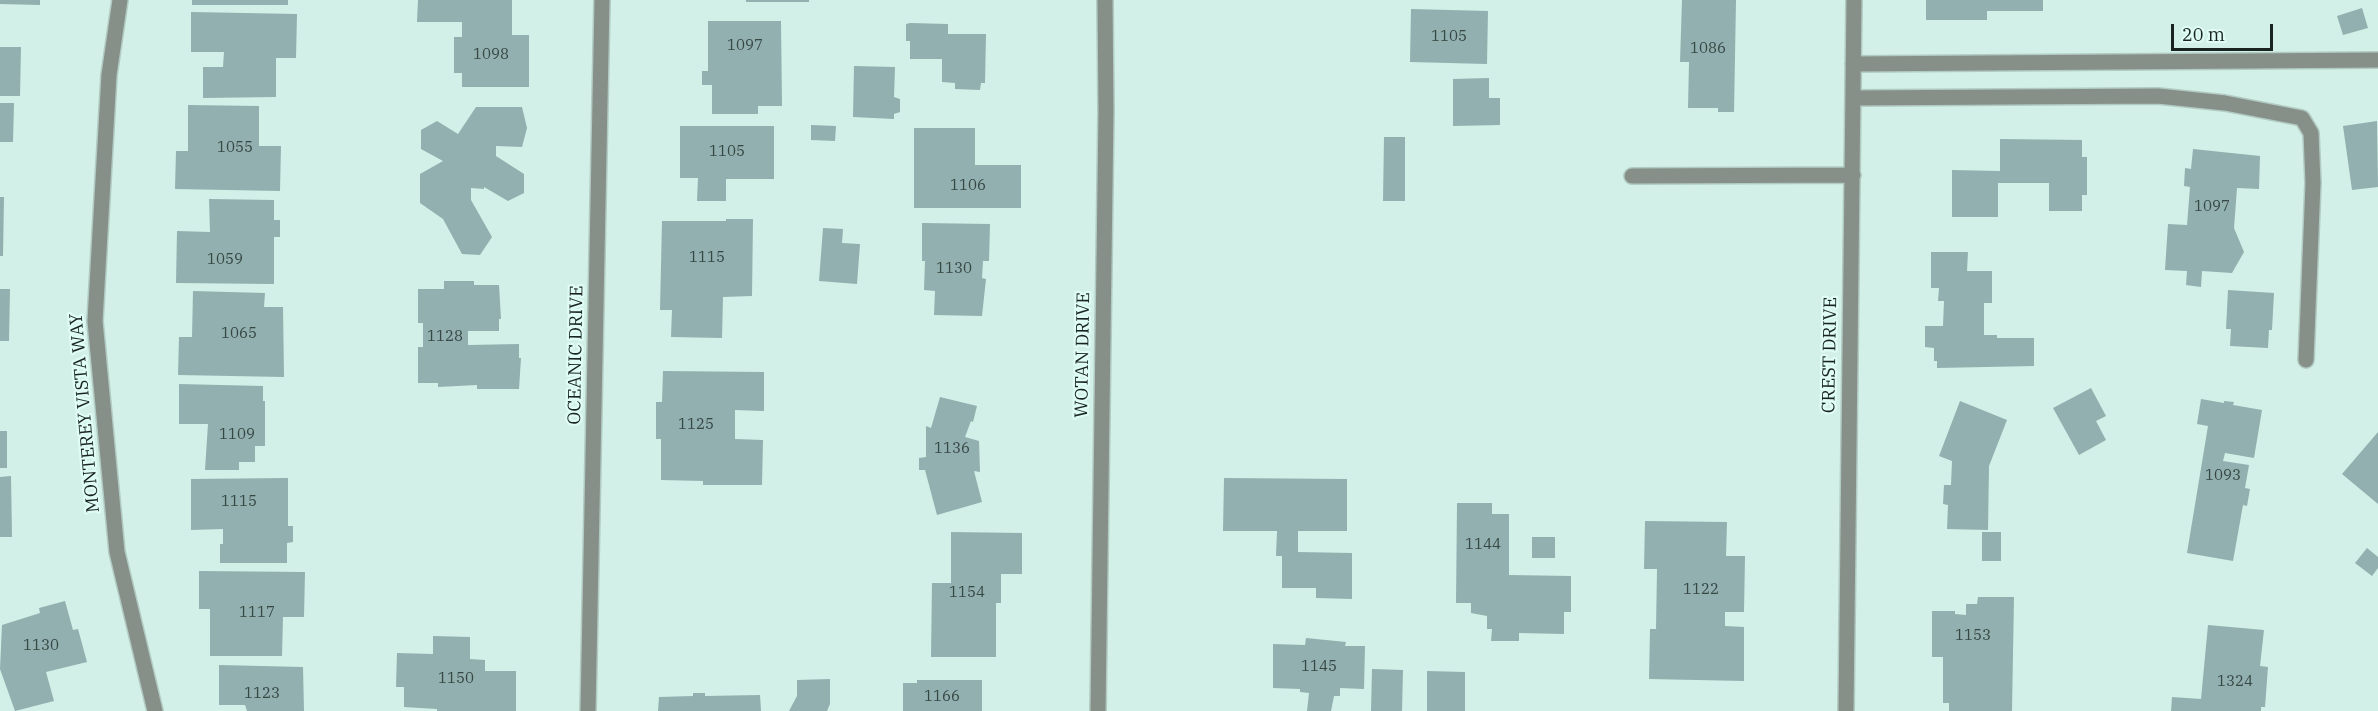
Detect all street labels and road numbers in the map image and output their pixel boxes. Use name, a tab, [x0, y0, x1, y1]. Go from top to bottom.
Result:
street label: OCEANIC DRIVE	[564, 285, 588, 425]
street label: WOTAN DRIVE	[1071, 292, 1095, 418]
street label: CREST DRIVE	[1818, 297, 1842, 413]
street label: MONTEREY VISTA WAY	[66, 312, 104, 514]

